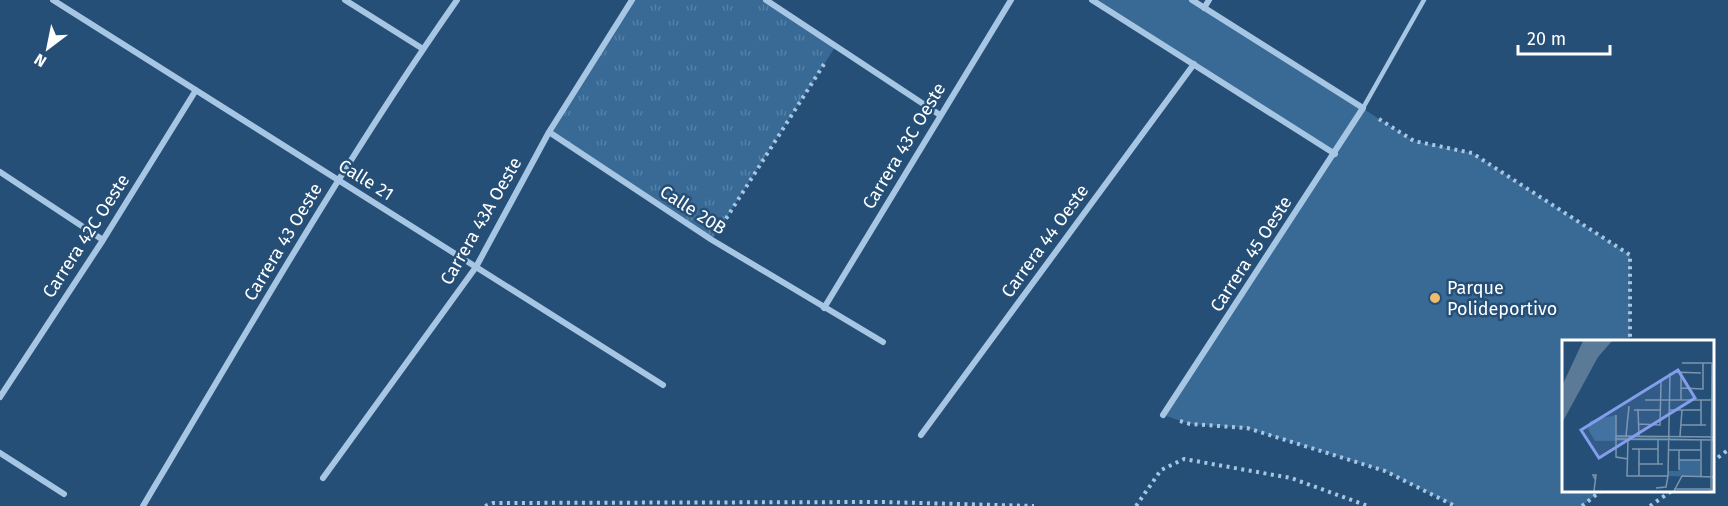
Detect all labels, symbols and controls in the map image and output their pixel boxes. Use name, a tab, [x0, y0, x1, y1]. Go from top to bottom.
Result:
north arrow	[18, 18, 78, 78]
scale bar	[1518, 18, 1610, 56]
text: 20 m	[1527, 28, 1566, 50]
text: N	[31, 49, 50, 71]
street label: Carrera 43C Oeste	[858, 79, 950, 213]
street label: Carrera 43A Oeste	[436, 153, 526, 289]
street label: Calle 21	[334, 155, 398, 205]
street label: Carrera 42C Oeste	[38, 170, 134, 302]
street label: Carrera 43 Oeste	[239, 179, 327, 305]
street label: Calle 20B	[656, 180, 730, 240]
street label: Carrera 44 Oeste	[997, 180, 1093, 302]
street label: Carrera 45 Oeste	[1205, 192, 1297, 316]
place label: Parque Polideportivo	[1447, 277, 1557, 320]
marker: Parque Polideportivo	[1428, 291, 1442, 305]
inset map	[1562, 340, 1713, 491]

